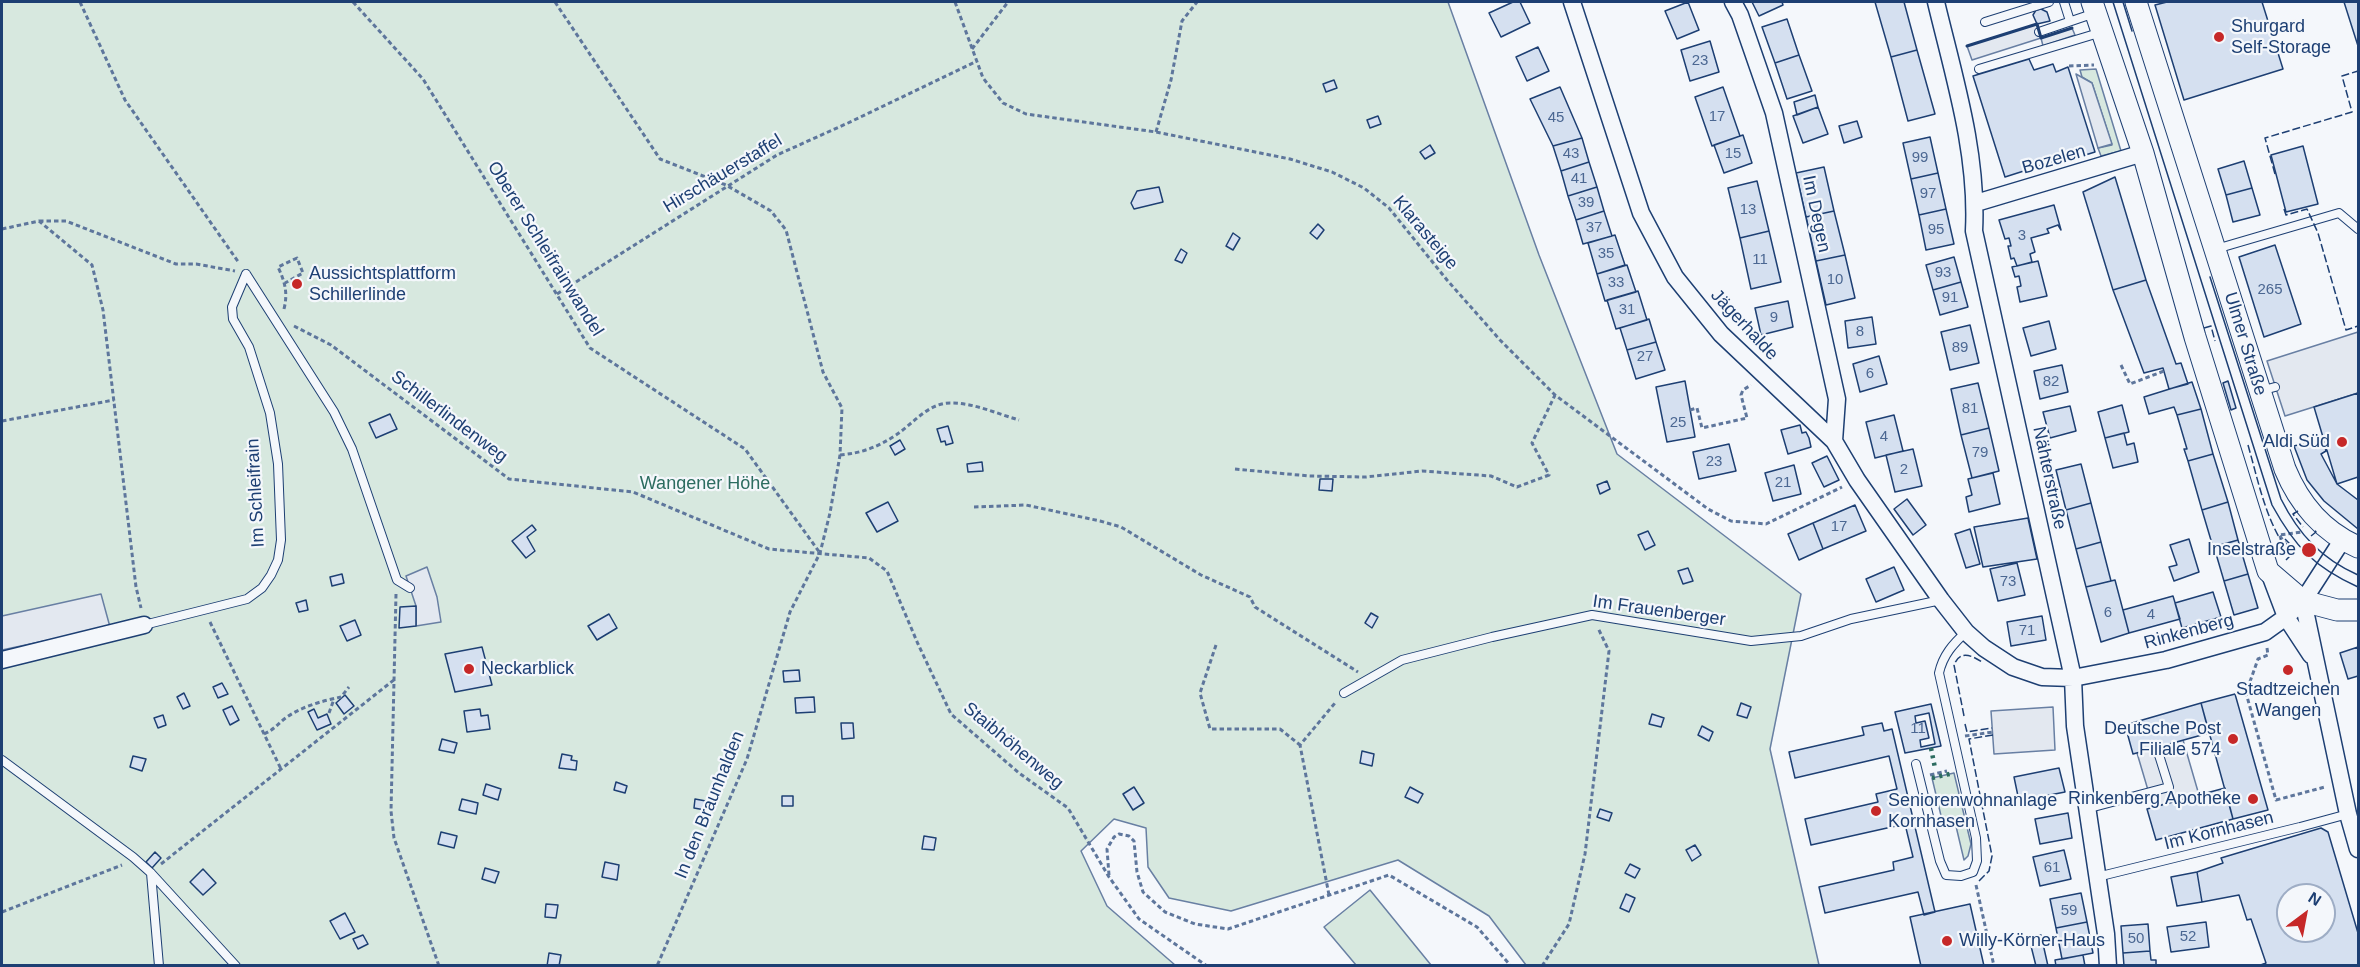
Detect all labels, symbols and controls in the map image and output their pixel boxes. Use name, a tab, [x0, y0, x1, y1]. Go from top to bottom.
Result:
place label: Shurgard Self-Storage	[2231, 16, 2331, 58]
marker: Shurgard Self-Storage	[2212, 30, 2226, 44]
house number: 23	[1692, 52, 1708, 70]
house number: 17	[1709, 108, 1725, 126]
house number: 45	[1548, 109, 1564, 127]
street label: Hirschäuerstaffel	[660, 130, 786, 218]
street label: Bozelen	[2020, 141, 2088, 179]
house number: 43	[1563, 145, 1579, 163]
house number: 15	[1725, 145, 1741, 163]
house number: 99	[1912, 149, 1928, 167]
street label: Oberer Schleifrainwandel	[482, 158, 608, 340]
house number: 41	[1571, 170, 1587, 188]
street label: Im Degen	[1797, 174, 1835, 254]
house number: 97	[1920, 185, 1936, 203]
street label: Klarasteige	[1388, 192, 1462, 274]
house number: 39	[1578, 194, 1594, 212]
house number: 13	[1740, 201, 1756, 219]
house number: 37	[1586, 219, 1602, 237]
house number: 95	[1928, 221, 1944, 239]
house number: 3	[2018, 227, 2026, 245]
house number: 35	[1598, 245, 1614, 263]
house number: 11	[1752, 251, 1768, 269]
place label: Aussichtsplattform Schillerlinde	[309, 263, 456, 306]
house number: 93	[1935, 264, 1951, 282]
house number: 10	[1827, 271, 1843, 289]
house number: 33	[1608, 274, 1624, 292]
marker: Aussichtsplattform Schillerlinde	[290, 277, 304, 291]
house number: 265	[2257, 281, 2283, 299]
street label: Jägerhalde	[1706, 285, 1782, 365]
house number: 91	[1942, 289, 1958, 307]
street label: Ulmer Straße	[2219, 290, 2271, 398]
house number: 31	[1619, 301, 1635, 319]
house number: 9	[1770, 309, 1778, 327]
house number: 8	[1856, 323, 1864, 341]
house number: 89	[1952, 339, 1968, 357]
house number: 27	[1637, 348, 1653, 366]
house number: 6	[1866, 365, 1874, 383]
street label: Schillerlindenweg	[387, 366, 511, 468]
house number: 82	[2043, 373, 2059, 391]
house number: 81	[1962, 400, 1978, 418]
house number: 25	[1670, 414, 1686, 432]
street label: Nähterstraße	[2028, 424, 2070, 532]
house number: 4	[1880, 428, 1888, 446]
place label: Aldi Süd	[2263, 431, 2330, 453]
marker: Aldi Süd	[2335, 435, 2349, 449]
street label: Im Schleifrain	[242, 438, 270, 548]
house number: 79	[1972, 444, 1988, 462]
house number: 23	[1706, 453, 1722, 471]
house number: 2	[1900, 461, 1908, 479]
park label: Wangener Höhe	[640, 473, 770, 495]
house number: 21	[1775, 474, 1791, 492]
house number: 17	[1831, 518, 1847, 536]
place label: Inselstraße	[2207, 539, 2296, 561]
marker: Inselstraße	[2300, 541, 2318, 559]
house number: 73	[2000, 573, 2016, 591]
street label: Im Frauenberger	[1591, 591, 1727, 631]
house number: 6	[2104, 604, 2112, 622]
house number: 4	[2147, 606, 2155, 624]
street label: Rinkenberg	[2142, 610, 2236, 654]
house number: 71	[2019, 622, 2035, 640]
place label: Neckarblick	[481, 658, 574, 680]
marker: Neckarblick	[462, 662, 476, 676]
marker: Stadtzeichen Wangen	[2281, 663, 2295, 677]
place label: Stadtzeichen Wangen	[2236, 679, 2340, 722]
street label: Staibhöhenweg	[959, 698, 1067, 794]
place label: Deutsche Post Filiale 574	[2104, 718, 2221, 760]
house number: 11	[1910, 720, 1926, 738]
street label: In den Braunhalden	[671, 728, 749, 882]
marker: Deutsche Post Filiale 574	[2226, 732, 2240, 746]
place label: Rinkenberg Apotheke	[2068, 788, 2241, 810]
place label: Seniorenwohnanlage Kornhasen	[1888, 790, 2057, 832]
marker: Rinkenberg Apotheke	[2246, 792, 2260, 806]
marker: Seniorenwohnanlage Kornhasen	[1869, 804, 1883, 818]
street label: Im Kornhasen	[2162, 807, 2276, 855]
house number: 61	[2044, 859, 2060, 877]
north arrow	[2276, 883, 2336, 943]
text: N	[2305, 889, 2324, 909]
house number: 59	[2061, 902, 2077, 920]
house number: 52	[2180, 928, 2196, 946]
place label: Willy-Körner-Haus	[1959, 930, 2105, 952]
house number: 50	[2128, 930, 2144, 948]
marker: Willy-Körner-Haus	[1940, 934, 1954, 948]

